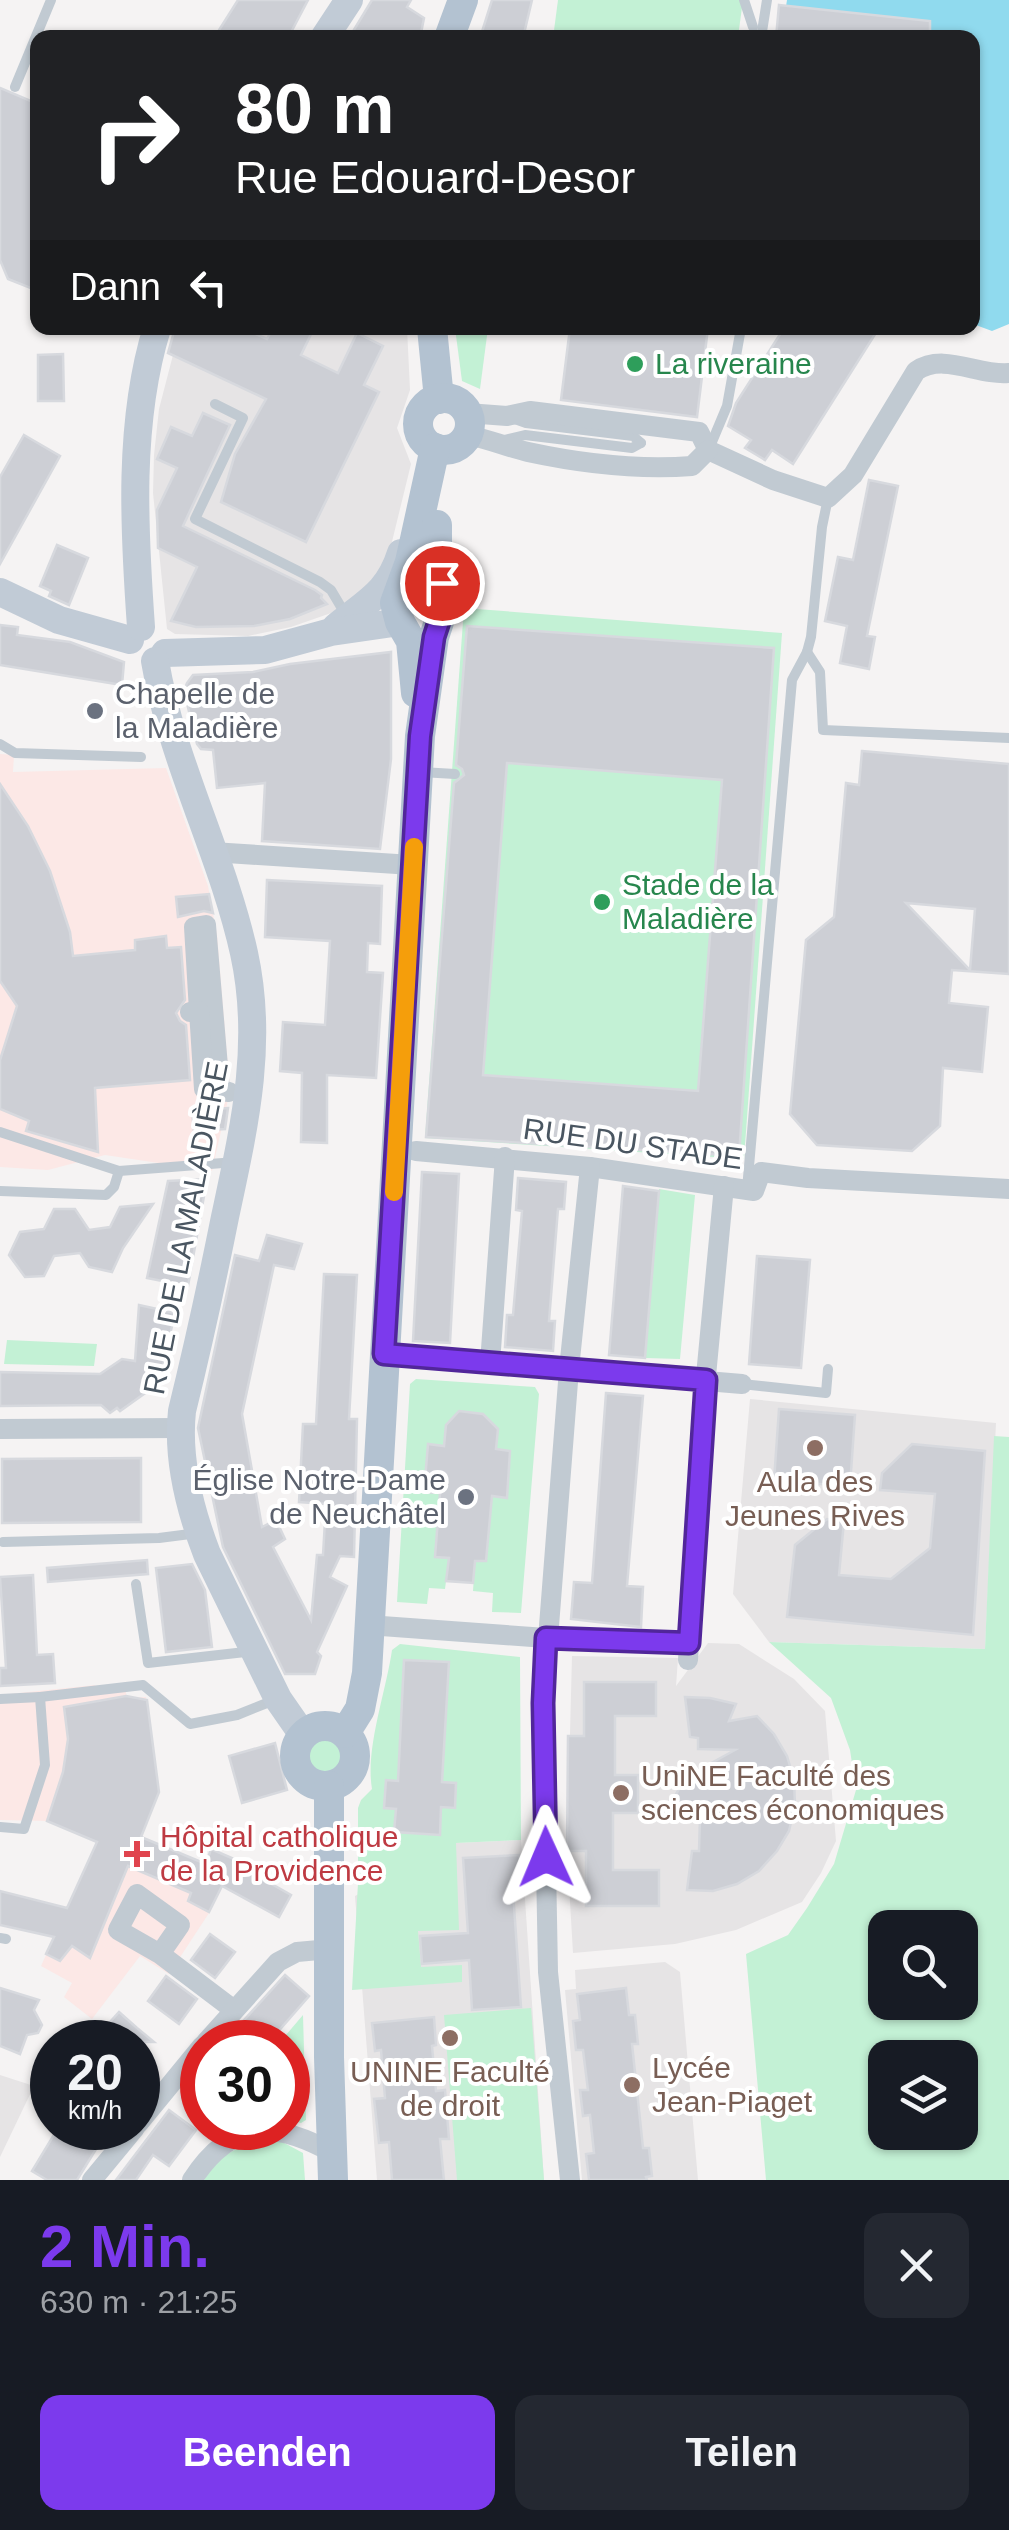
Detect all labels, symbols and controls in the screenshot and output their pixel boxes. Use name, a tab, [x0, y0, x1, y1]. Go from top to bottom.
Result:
icon: right	[70, 70, 200, 200]
text: 80 m	[235, 70, 395, 148]
text: Rue Edouard-Desor	[235, 152, 635, 203]
icon: left	[181, 260, 236, 315]
text: Dann	[70, 266, 161, 308]
place label: La riveraine	[655, 347, 812, 380]
marker: La riveraine	[624, 353, 646, 375]
pin	[400, 541, 485, 626]
icon: arrive	[415, 556, 470, 611]
place label: Chapelle de la Maladière	[115, 677, 278, 744]
marker: Chapelle de la Maladière	[84, 700, 106, 722]
place label: Stade de la Maladière	[622, 868, 774, 935]
marker: Stade de la Maladière	[591, 891, 613, 913]
street label: RUE DE LA MALADIÈRE	[137, 1059, 234, 1397]
street label: RUE DU STADE	[521, 1112, 745, 1175]
marker: Aula des Jeunes Rives	[804, 1437, 826, 1459]
place label: Église Notre-Dame de Neuchâtel	[193, 1463, 446, 1530]
place label: Aula des Jeunes Rives	[725, 1465, 905, 1532]
marker: Église Notre-Dame de Neuchâtel	[455, 1486, 477, 1508]
place label: UniNE Faculté des sciences économiques	[641, 1759, 945, 1826]
marker: UniNE Faculté des sciences économiques	[610, 1782, 632, 1804]
position arrow	[494, 1805, 598, 1909]
place label: Hôpital catholique de la Providence	[160, 1820, 399, 1887]
marker: Hôpital catholique de la Providence	[124, 1841, 150, 1867]
map controls	[868, 1910, 978, 2150]
button: search	[868, 1910, 978, 2020]
speed limit sign: 30	[180, 2020, 310, 2150]
marker: UNINE Faculté de droit	[439, 2027, 461, 2049]
button: layers	[868, 2040, 978, 2150]
text: 20	[67, 2045, 123, 2101]
place label: Lycée Jean-Piaget	[652, 2051, 813, 2118]
place label: UNINE Faculté de droit	[350, 2055, 550, 2122]
marker: Lycée Jean-Piaget	[621, 2074, 643, 2096]
text: km/h	[68, 2096, 122, 2124]
text: 2 Min.	[40, 2213, 210, 2280]
button: close	[864, 2213, 969, 2318]
text: 630 m · 21:25	[40, 2284, 237, 2320]
button: Beenden	[40, 2395, 495, 2510]
button: Teilen	[515, 2395, 969, 2510]

